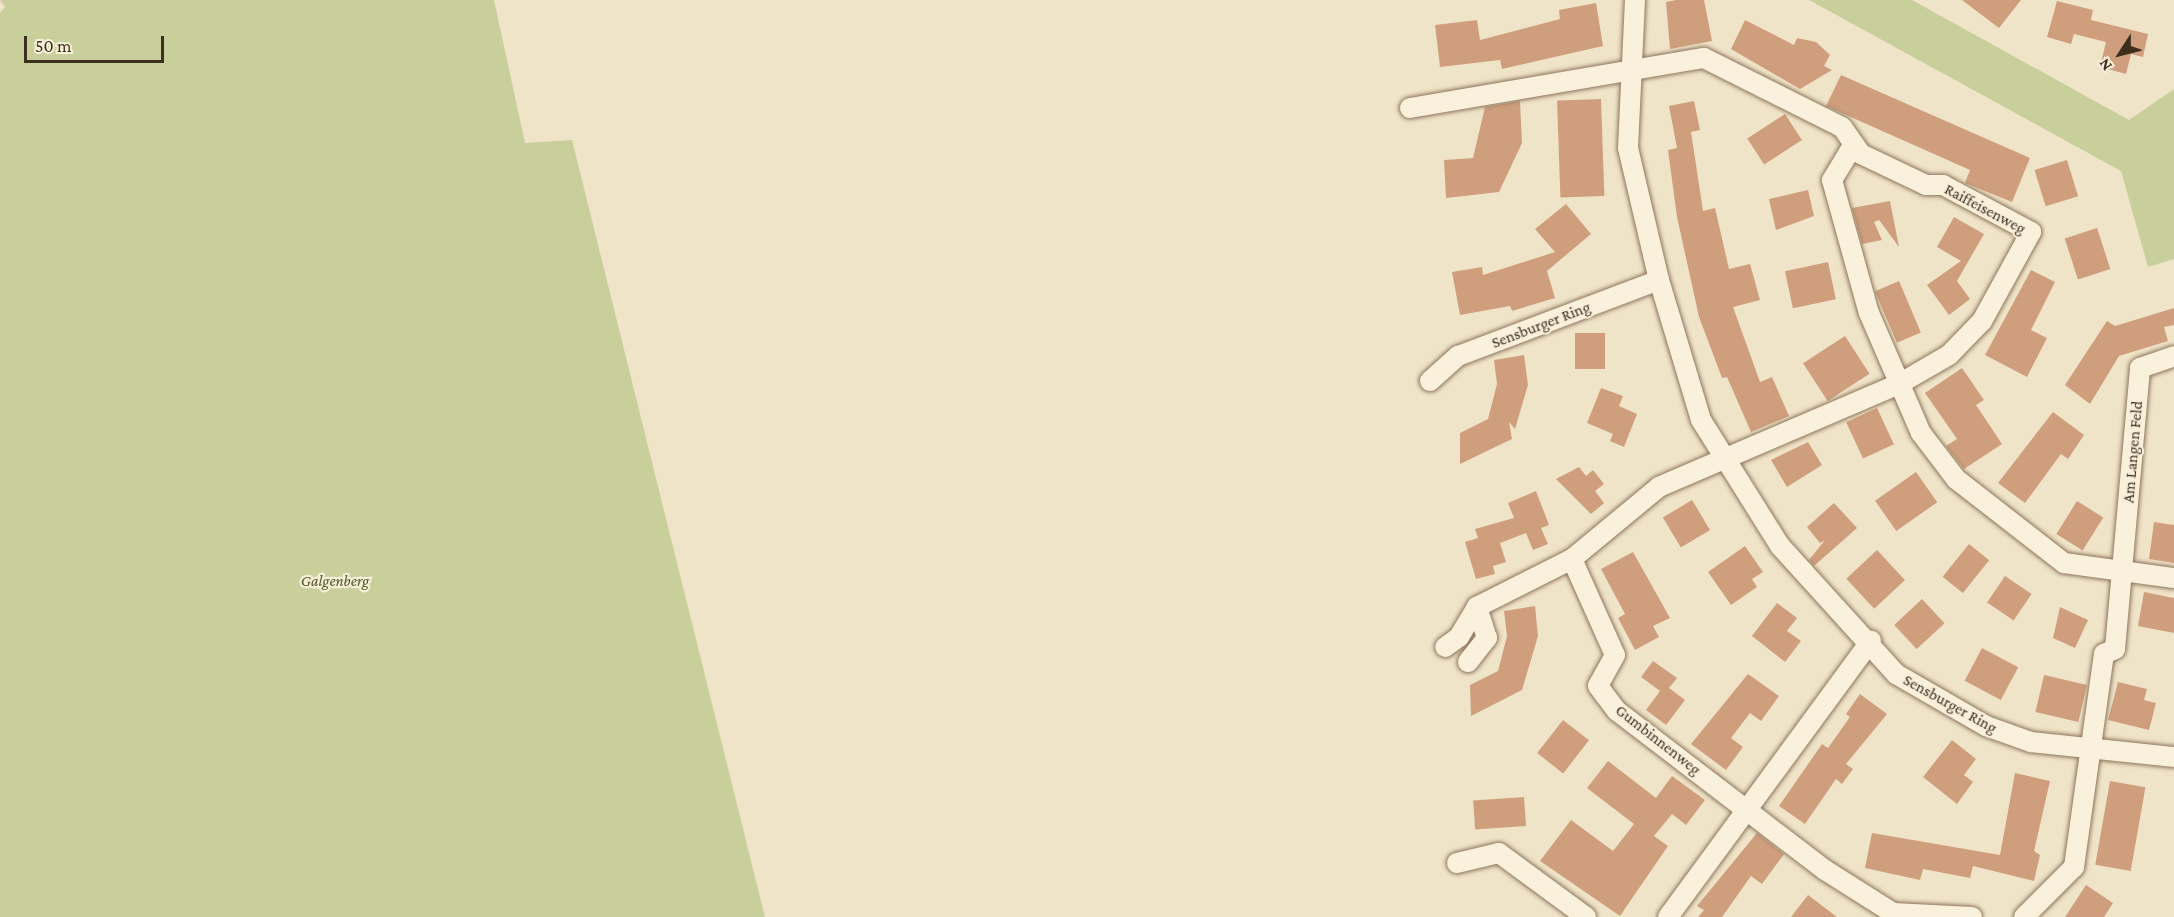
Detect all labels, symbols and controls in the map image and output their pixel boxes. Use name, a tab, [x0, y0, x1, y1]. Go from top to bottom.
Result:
scale bar	[27, 24, 166, 62]
north arrow	[2090, 24, 2150, 84]
text: 50 m	[35, 36, 72, 56]
text: N	[2095, 55, 2115, 74]
street label: Raiffeisenweg	[1941, 180, 2029, 238]
street label: Sensburger Ring	[1489, 297, 1593, 353]
street label: Am Langen Feld	[2119, 400, 2147, 504]
park label: Galgenberg	[301, 571, 369, 591]
street label: Sensburger Ring	[1900, 670, 2000, 738]
street label: Gumbinnenweg	[1611, 701, 1705, 779]

